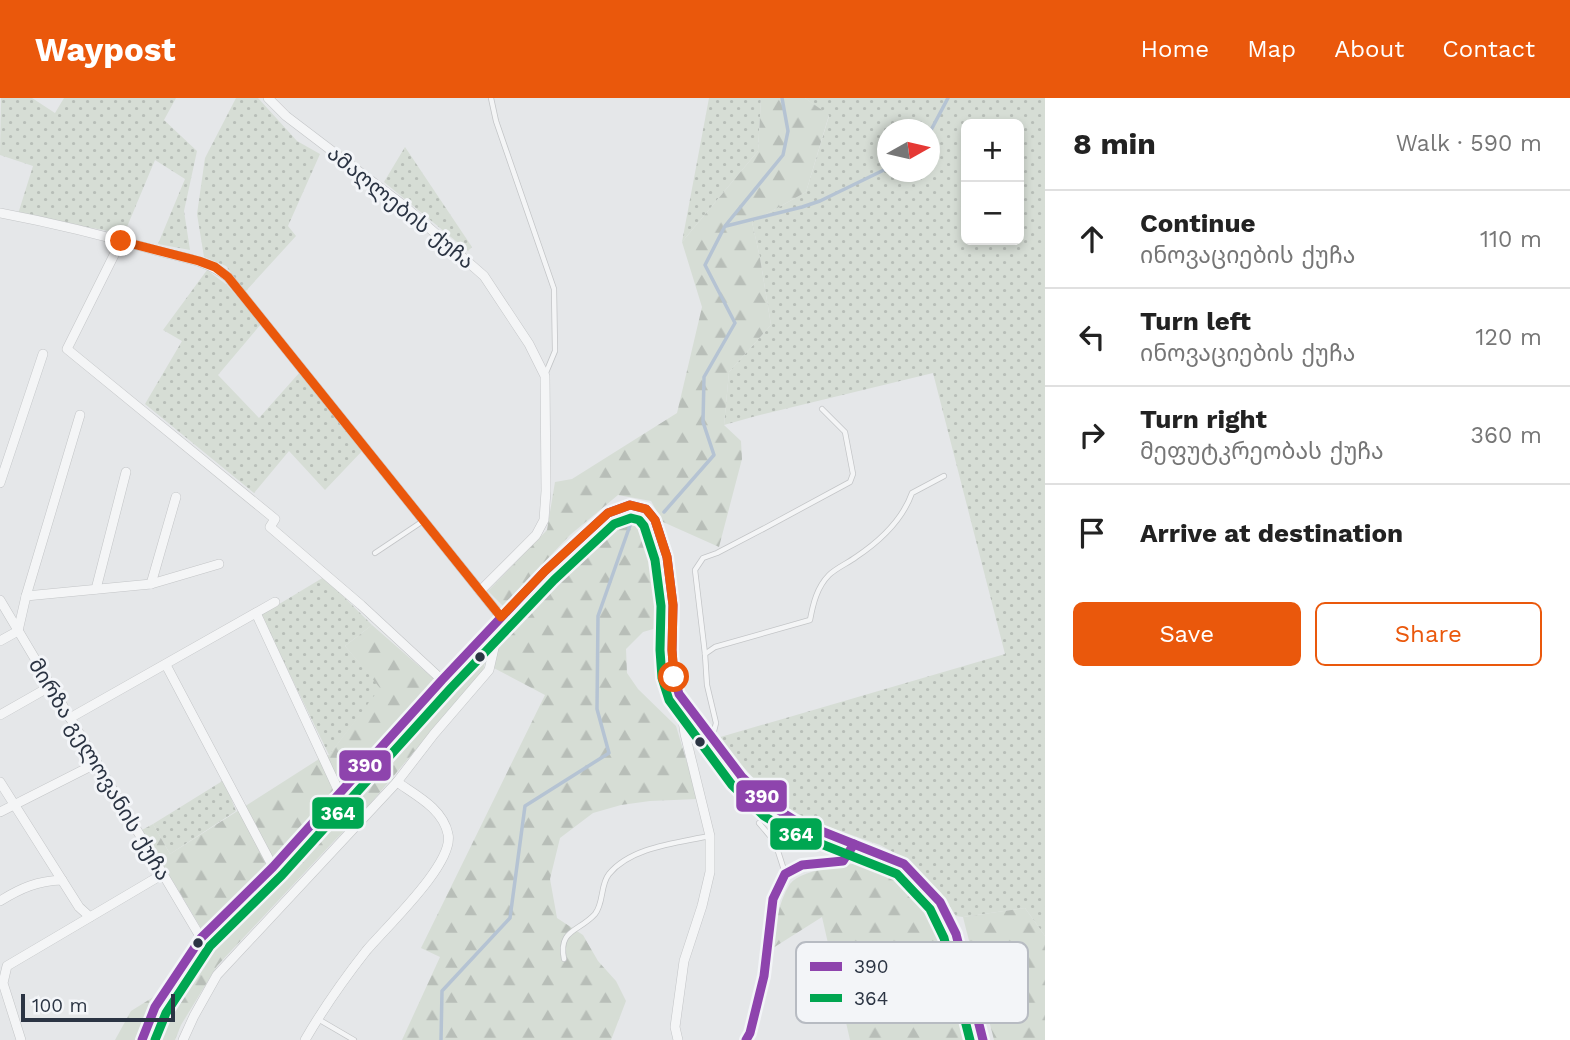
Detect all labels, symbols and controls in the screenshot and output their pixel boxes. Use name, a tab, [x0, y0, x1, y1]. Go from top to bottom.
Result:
text: Waypost	[35, 30, 176, 69]
text: Home	[1141, 35, 1209, 63]
text: Map	[1247, 35, 1296, 63]
text: About	[1334, 35, 1404, 63]
text: Contact	[1442, 35, 1535, 63]
north arrow	[877, 119, 940, 182]
map controls	[961, 119, 1024, 245]
button: +	[961, 119, 1024, 182]
text: 8 min	[1073, 126, 1156, 161]
text: Walk · 590 m	[1396, 130, 1542, 157]
street label: ამაღლების ქუჩა	[322, 140, 479, 275]
button: −	[961, 182, 1024, 245]
text: Continue	[1140, 208, 1256, 238]
icon: ahead	[1073, 220, 1111, 258]
route end	[105, 225, 136, 256]
text: 110 m	[1480, 226, 1542, 253]
text: ინოვაციების ქუჩა	[1140, 242, 1355, 269]
text: Turn left	[1140, 306, 1251, 336]
icon: left	[1073, 318, 1111, 356]
text: 120 m	[1476, 324, 1542, 351]
text: ინოვაციების ქუჩა	[1140, 340, 1355, 367]
text: Turn right	[1140, 404, 1267, 434]
icon: right	[1073, 416, 1111, 454]
text: 360 m	[1471, 422, 1542, 449]
text: მეფუტკრეობას ქუჩა	[1140, 438, 1384, 465]
icon: arrive	[1073, 514, 1111, 552]
text: Arrive at destination	[1140, 518, 1403, 548]
button: Save	[1073, 602, 1301, 666]
button: Share	[1315, 602, 1542, 666]
unlabelled marker	[473, 650, 487, 664]
street label: მირზა გელოვანის ქუჩა	[23, 653, 176, 885]
route start	[658, 661, 689, 692]
unlabelled marker	[693, 735, 707, 749]
line badge: 390	[338, 749, 392, 782]
text: 390	[347, 754, 383, 777]
line badge: 390	[735, 779, 788, 813]
text: 390	[744, 785, 780, 808]
line badge: 364	[311, 796, 365, 830]
text: 364	[320, 802, 356, 825]
line badge: 364	[769, 817, 823, 851]
text: 364	[778, 823, 814, 846]
unlabelled marker	[191, 936, 205, 950]
legend	[796, 942, 1028, 1023]
text: 390	[854, 955, 889, 978]
text: 364	[854, 987, 888, 1010]
scale bar	[21, 991, 175, 1023]
text: 100 m	[32, 994, 88, 1017]

